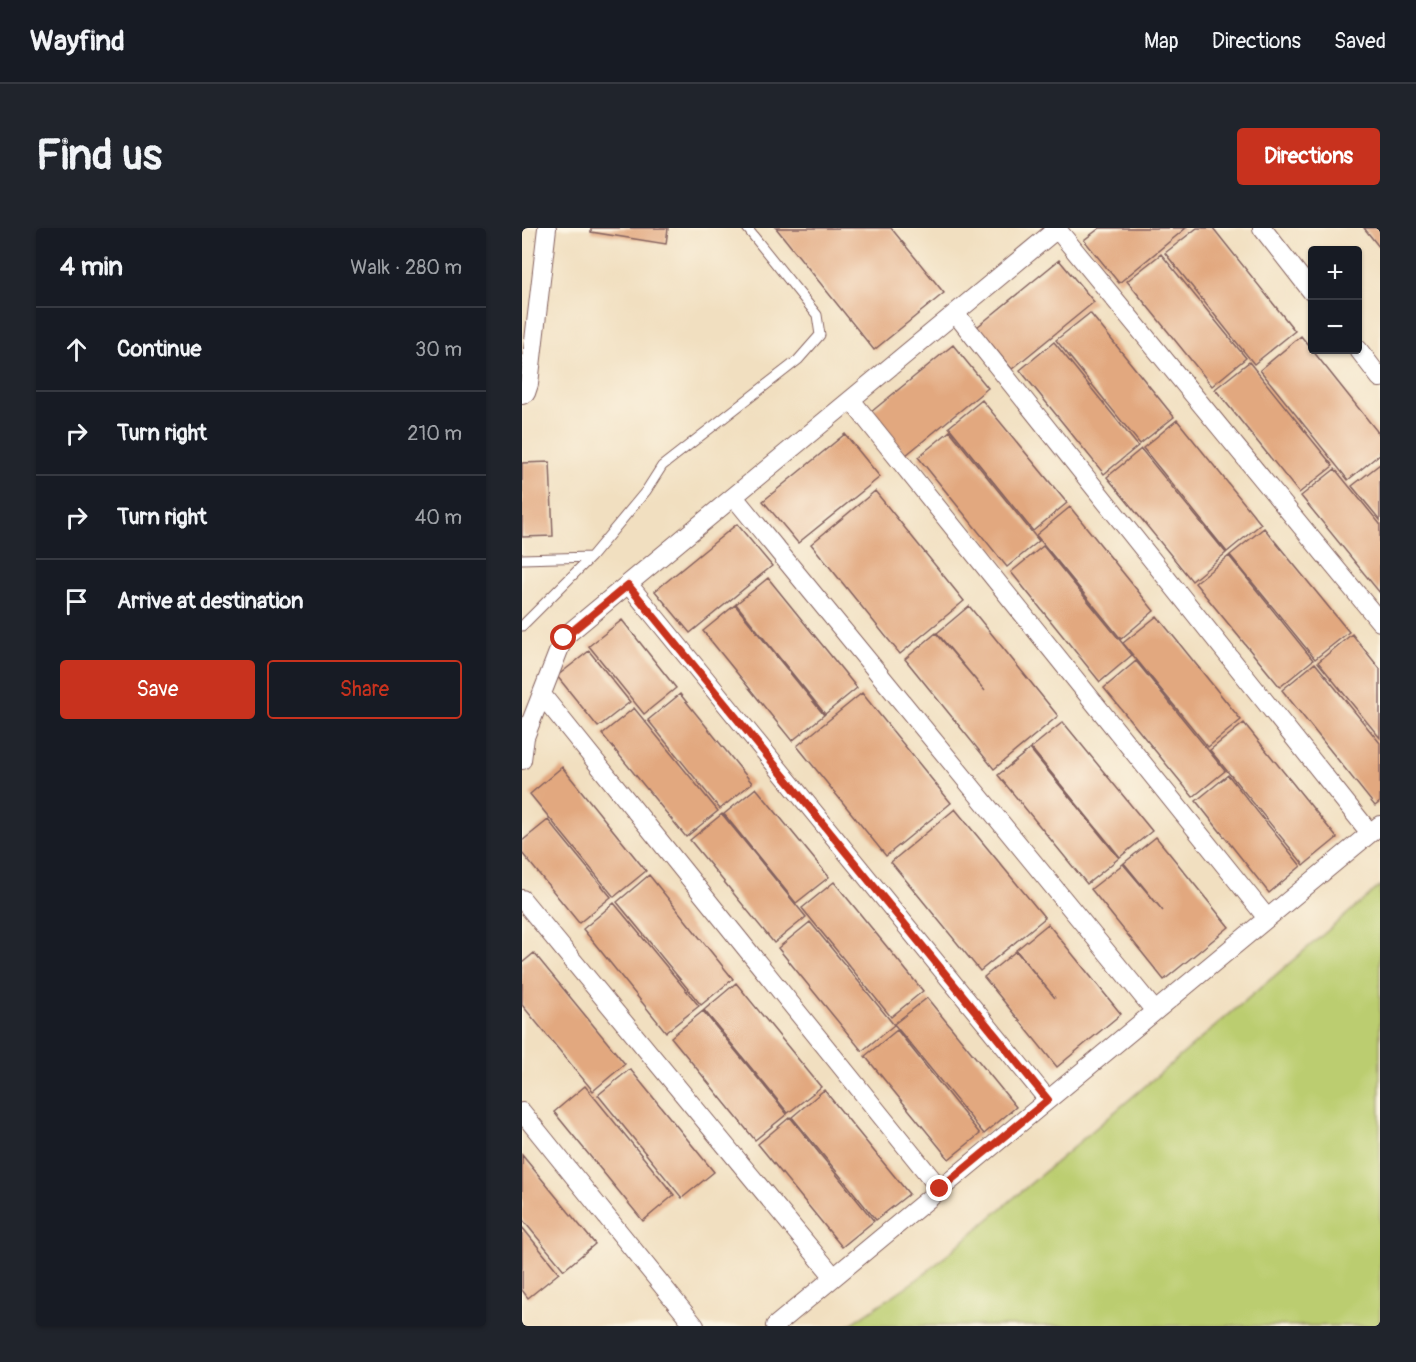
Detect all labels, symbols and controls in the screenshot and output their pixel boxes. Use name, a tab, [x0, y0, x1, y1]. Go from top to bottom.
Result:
text: Wayfind	[30, 24, 125, 59]
text: Map	[1144, 28, 1179, 55]
text: Directions	[1212, 28, 1301, 55]
text: Saved	[1334, 28, 1386, 55]
button: Directions	[1237, 128, 1380, 185]
text: Find us	[36, 130, 162, 182]
map controls	[1308, 246, 1362, 354]
button: +	[1308, 246, 1362, 300]
text: 4 min	[60, 251, 123, 283]
text: Walk · 280 m	[350, 255, 462, 280]
button: −	[1308, 300, 1362, 354]
icon: ahead	[60, 333, 93, 366]
text: Continue	[117, 335, 201, 363]
text: 30 m	[415, 337, 462, 362]
icon: right	[60, 417, 93, 450]
text: Turn right	[117, 419, 207, 447]
text: 210 m	[407, 421, 462, 446]
icon: right	[60, 501, 93, 534]
text: Turn right	[117, 503, 207, 531]
text: 40 m	[415, 505, 462, 530]
icon: arrive	[60, 585, 93, 618]
text: Arrive at destination	[117, 587, 303, 615]
route start	[550, 624, 576, 650]
button: Save	[60, 660, 255, 719]
button: Share	[267, 660, 462, 719]
route end	[926, 1175, 952, 1201]

